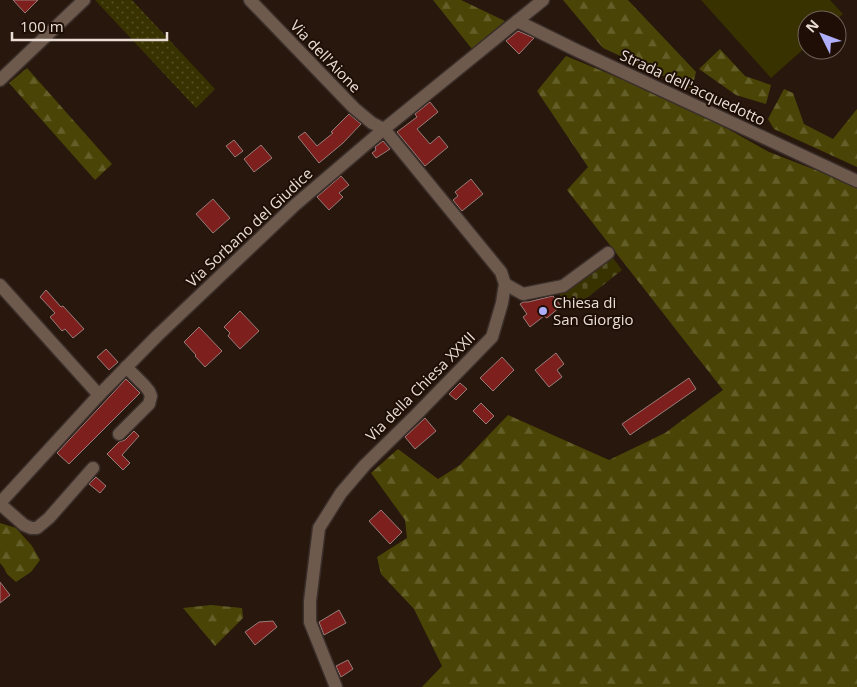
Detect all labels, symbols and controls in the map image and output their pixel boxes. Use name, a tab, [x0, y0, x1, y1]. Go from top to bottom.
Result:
scale bar	[12, 10, 168, 42]
north arrow	[797, 10, 847, 60]
street label: Via dell'Aione	[286, 15, 366, 97]
text: N	[801, 15, 823, 37]
text: 100 m	[20, 16, 64, 36]
street label: Strada dell'acquedotto	[617, 45, 769, 129]
street label: Via Sorbano del Giudice	[182, 163, 316, 291]
place label: Chiesa di San Giorgio	[553, 292, 633, 329]
marker: Chiesa di San Giorgio	[537, 305, 549, 317]
street label: Via della Chiesa XXXII	[361, 327, 479, 445]

